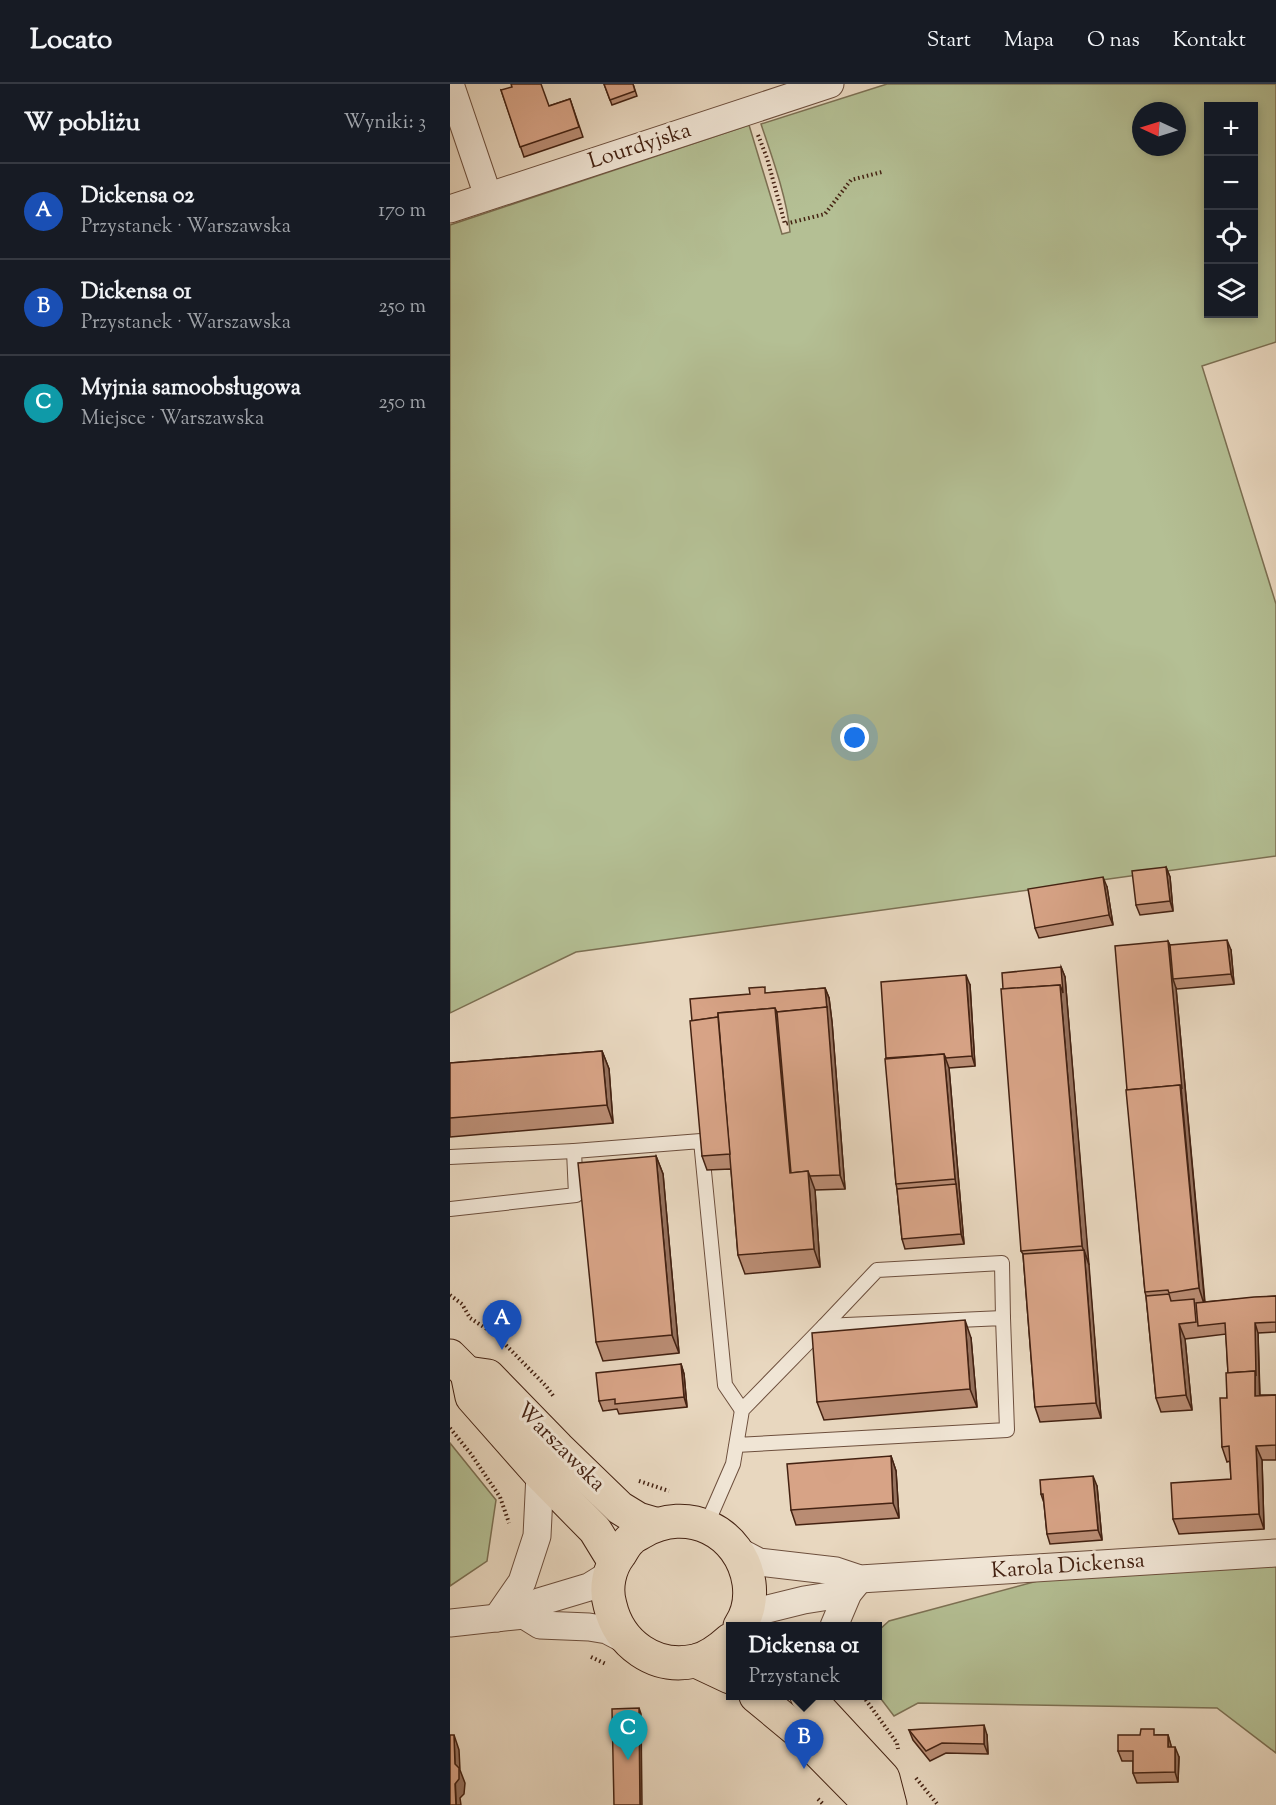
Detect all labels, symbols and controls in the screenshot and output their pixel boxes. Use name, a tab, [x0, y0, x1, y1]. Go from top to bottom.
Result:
text: Locato	[30, 21, 112, 61]
text: Start	[927, 26, 971, 56]
text: Mapa	[1004, 26, 1054, 56]
text: O nas	[1087, 26, 1140, 56]
text: Kontakt	[1173, 26, 1246, 56]
north arrow	[1132, 102, 1186, 156]
map controls	[1204, 102, 1258, 318]
button: +	[1204, 102, 1258, 156]
text: W pobliżu	[24, 105, 140, 142]
text: Wyniki: 3	[343, 109, 426, 138]
street label: Lourdyjska	[584, 115, 696, 179]
button: −	[1204, 156, 1258, 210]
text: Dickensa 02	[81, 181, 194, 213]
text: A	[35, 197, 52, 226]
text: 170 m	[378, 197, 426, 226]
button: locate	[1204, 210, 1258, 264]
text: Przystanek · Warszawska	[81, 213, 291, 242]
button: layers	[1204, 264, 1258, 318]
text: Dickensa 01	[81, 277, 192, 309]
text: B	[37, 293, 50, 322]
text: 250 m	[378, 293, 426, 322]
text: Przystanek · Warszawska	[81, 309, 291, 338]
text: Myjnia samoobsługowa	[81, 373, 301, 405]
text: C	[35, 389, 52, 418]
text: 250 m	[378, 389, 426, 418]
text: Miejsce · Warszawska	[81, 405, 264, 434]
your location	[840, 723, 869, 752]
pin: A	[482, 1300, 522, 1350]
street label: Warszawska	[508, 1396, 612, 1500]
street label: Karola Dickensa	[990, 1546, 1146, 1588]
popup	[726, 1622, 882, 1700]
text: Dickensa 01	[749, 1631, 859, 1663]
text: Przystanek	[749, 1663, 840, 1692]
pin: C	[608, 1710, 648, 1760]
pin: B	[784, 1720, 824, 1769]

